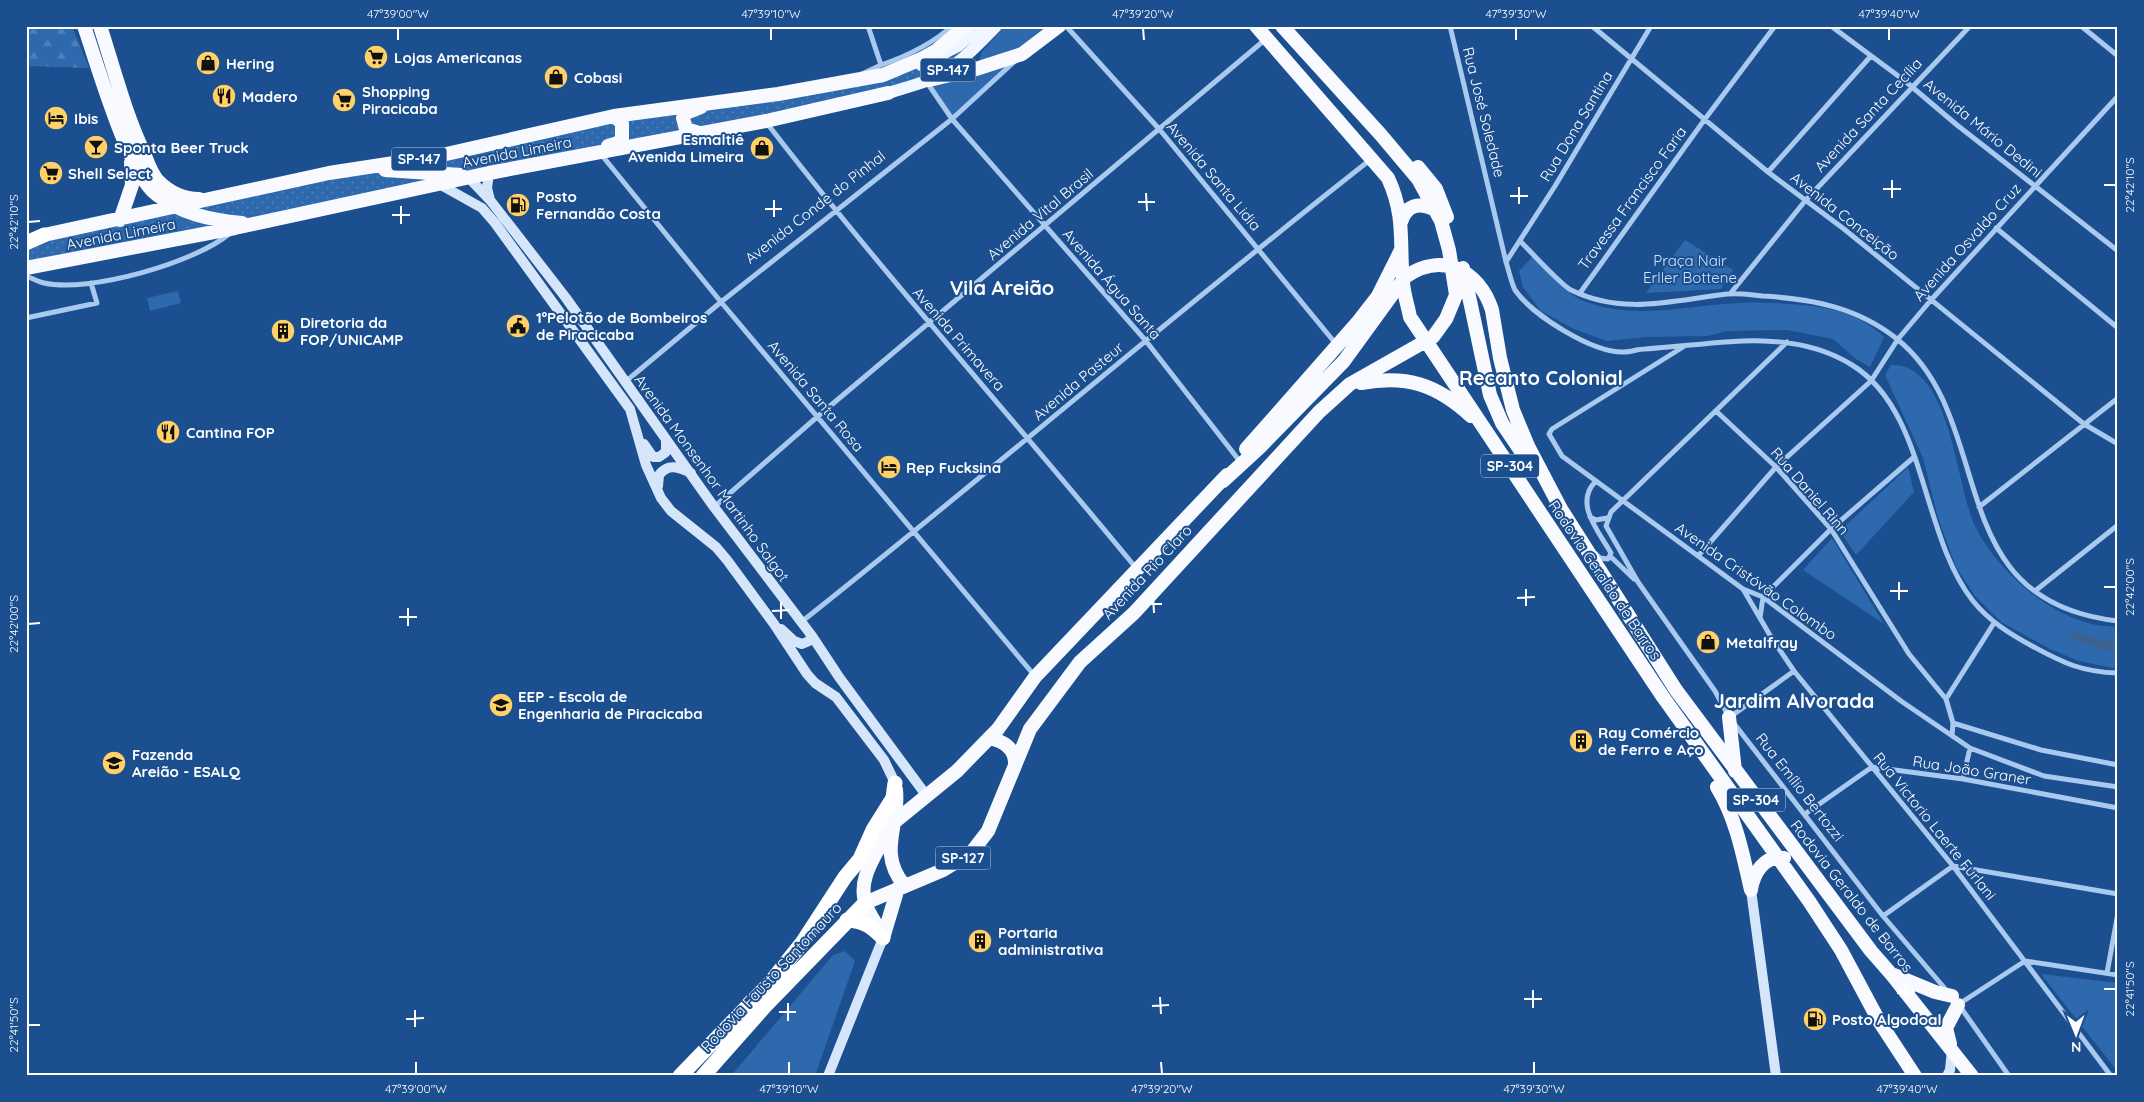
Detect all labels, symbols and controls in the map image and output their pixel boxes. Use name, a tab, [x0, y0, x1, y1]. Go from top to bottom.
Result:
text: 47°39'00"W	[367, 6, 429, 21]
text: 47°39'10"W	[741, 6, 801, 21]
text: 47°39'20"W	[1112, 6, 1174, 21]
text: 47°39'30"W	[1485, 6, 1547, 21]
text: 47°39'40"W	[1858, 6, 1920, 21]
supermarket icon: Lojas Americanas	[363, 44, 389, 70]
street label: Rua José Soledade	[1459, 45, 1509, 179]
place label: Lojas Americanas	[394, 48, 522, 67]
shop icon: Hering	[195, 50, 221, 76]
place label: Hering	[226, 54, 274, 73]
street label: Avenida Santa Cecília	[1810, 54, 1926, 176]
road number: SP-147	[920, 58, 976, 82]
shop icon: Cobasi	[543, 64, 569, 90]
street label: Rua Dona Santina	[1535, 67, 1617, 185]
place label: Cobasi	[574, 68, 622, 87]
street label: Avenida Mário Dedini	[1920, 74, 2046, 182]
place label: Shopping Piracicaba	[362, 82, 438, 118]
restaurant icon: Madero	[211, 83, 237, 109]
place label: Madero	[242, 87, 298, 106]
supermarket icon: Shopping Piracicaba	[331, 87, 357, 113]
hotel icon: Ibis	[43, 105, 69, 131]
place label: Ibis	[74, 109, 98, 128]
street label: Avenida Santa Lidia	[1163, 117, 1265, 235]
street label: Travessa Francisco Faria	[1574, 123, 1690, 273]
place label: Esmaltiê Avenida Limeira	[628, 130, 744, 166]
street label: Avenida Limeira	[461, 132, 573, 172]
bar icon: Sponta Beer Truck	[83, 134, 109, 160]
shop icon: Esmaltiê Avenida Limeira	[749, 135, 775, 161]
place label: Sponta Beer Truck	[114, 138, 249, 157]
street label: Avenida Conde do Pinhal	[741, 146, 889, 268]
road number: SP-147	[392, 148, 446, 170]
text: 22°42'10"S	[2122, 157, 2137, 213]
supermarket icon: Shell Select	[38, 160, 64, 186]
place label: Shell Select	[68, 164, 151, 183]
street label: Avenida Vital Brasil	[983, 164, 1097, 264]
street label: Avenida Conceição	[1787, 168, 1903, 264]
street label: Avenida Osvaldo Cruz	[1909, 179, 2025, 305]
place label: Posto Fernandão Costa	[536, 187, 661, 223]
fuel station icon: Posto Fernandão Costa	[505, 192, 531, 218]
text: 22°42'10"S	[6, 194, 21, 250]
street label: Avenida Limeira	[65, 214, 177, 254]
street label: Avenida Água Santa	[1059, 225, 1165, 343]
park label: Praça Nair Erller Bottene	[1643, 251, 1737, 287]
district label: Vila Areião	[950, 275, 1054, 300]
street label: Avenida Primavera	[909, 283, 1009, 395]
place label: 1ºPelotão de Bombeiros de Piracicaba	[536, 308, 707, 344]
place label: Diretoria da FOP/UNICAMP	[300, 313, 403, 349]
public building icon: 1ºPelotão de Bombeiros de Piracicaba	[505, 313, 531, 339]
building icon: Diretoria da FOP/UNICAMP	[270, 318, 296, 344]
street label: Avenida Santa Rosa	[764, 336, 868, 456]
street label: Avenida Pasteur	[1029, 337, 1127, 424]
district label: Recanto Colonial	[1459, 365, 1623, 390]
street label: Avenida Monsenhor Martinho Salgot	[630, 371, 794, 585]
restaurant icon: Cantina FOP	[155, 419, 181, 445]
place label: Cantina FOP	[186, 423, 275, 442]
street label: Rua Daniel Rinn	[1767, 443, 1853, 539]
hotel icon: Rep Fucksina	[876, 454, 902, 480]
road number: SP-304	[1481, 454, 1539, 478]
place label: Rep Fucksina	[906, 458, 1001, 477]
street label: Rodovia Geraldo de Barros	[1544, 497, 1666, 663]
street label: Avenida Cristóvão Colombo	[1672, 518, 1840, 644]
street label: Avenida Rio Claro	[1098, 521, 1196, 623]
text: 22°42'00"S	[2122, 558, 2137, 616]
text: 22°42'00"S	[6, 595, 21, 653]
shop icon: Metalfray	[1695, 629, 1721, 655]
place label: Metalfray	[1726, 633, 1798, 652]
place label: EEP - Escola de Engenharia de Piracicaba	[518, 687, 703, 723]
district label: Jardim Alvorada	[1714, 688, 1874, 713]
school or university icon: EEP - Escola de Engenharia de Piracicaba	[488, 692, 514, 718]
place label: Ray Comércio de Ferro e Aço	[1598, 723, 1704, 759]
building icon: Ray Comércio de Ferro e Aço	[1568, 728, 1594, 754]
street label: Rua Emílio Bertozzi	[1752, 729, 1848, 845]
place label: Fazenda Areião - ESALQ	[132, 745, 241, 781]
street label: Rua Victorio Laerte Furlani	[1870, 748, 2000, 904]
school or university icon: Fazenda Areião - ESALQ	[101, 750, 127, 776]
street label: Rua João Graner	[1911, 751, 2033, 789]
road number: SP-304	[1727, 788, 1785, 812]
street label: Rodovia Geraldo de Barros	[1787, 816, 1917, 976]
road number: SP-127	[936, 846, 990, 870]
street label: Rodovia Fausto Santomauro	[696, 898, 846, 1056]
place label: Portaria administrativa	[998, 923, 1103, 959]
building icon: Portaria administrativa	[967, 928, 993, 954]
text: 22°41'50"S	[2122, 961, 2137, 1017]
text: 22°41'50"S	[6, 997, 21, 1053]
fuel station icon: Posto Algodoal	[1802, 1006, 1828, 1032]
place label: Posto Algodoal	[1832, 1010, 1941, 1029]
north arrow	[2052, 1010, 2102, 1060]
text: N	[2071, 1038, 2082, 1056]
text: 47°39'00"W	[385, 1081, 447, 1096]
text: 47°39'10"W	[759, 1081, 819, 1096]
text: 47°39'20"W	[1131, 1081, 1193, 1096]
text: 47°39'30"W	[1503, 1081, 1565, 1096]
text: 47°39'40"W	[1876, 1081, 1938, 1096]

